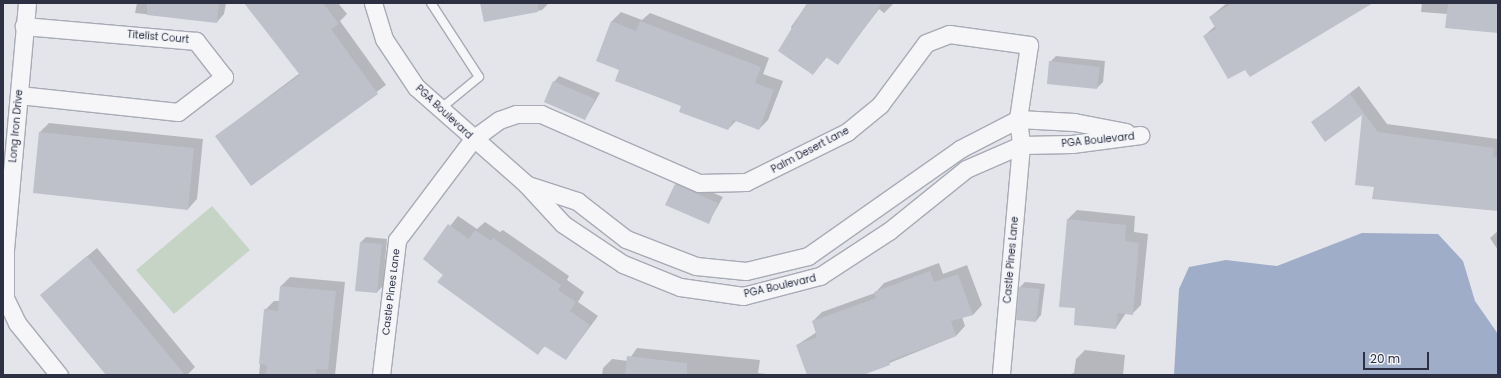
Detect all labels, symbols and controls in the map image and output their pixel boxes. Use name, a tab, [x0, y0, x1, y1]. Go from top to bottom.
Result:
street label: Titelist Court	[127, 28, 189, 46]
street label: PGA Boulevard	[413, 83, 475, 141]
street label: Long Iron Drive	[7, 89, 25, 163]
street label: Palm Desert Lane	[769, 124, 851, 176]
street label: PGA Boulevard	[1061, 130, 1135, 150]
street label: Castle Pines Lane	[1001, 216, 1021, 304]
street label: Castle Pines Lane	[380, 248, 402, 336]
street label: PGA Boulevard	[743, 272, 817, 300]
scale bar	[1365, 344, 1431, 370]
text: 20 m	[1370, 350, 1400, 367]

